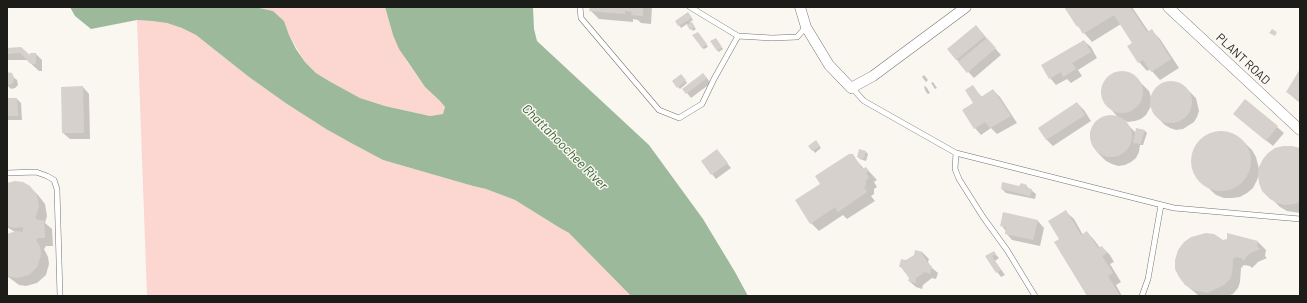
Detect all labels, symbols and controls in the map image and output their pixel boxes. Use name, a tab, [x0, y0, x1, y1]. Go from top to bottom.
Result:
street label: PLANT ROAD	[1213, 30, 1273, 88]
water label: Chattahoochee River	[519, 101, 611, 193]

